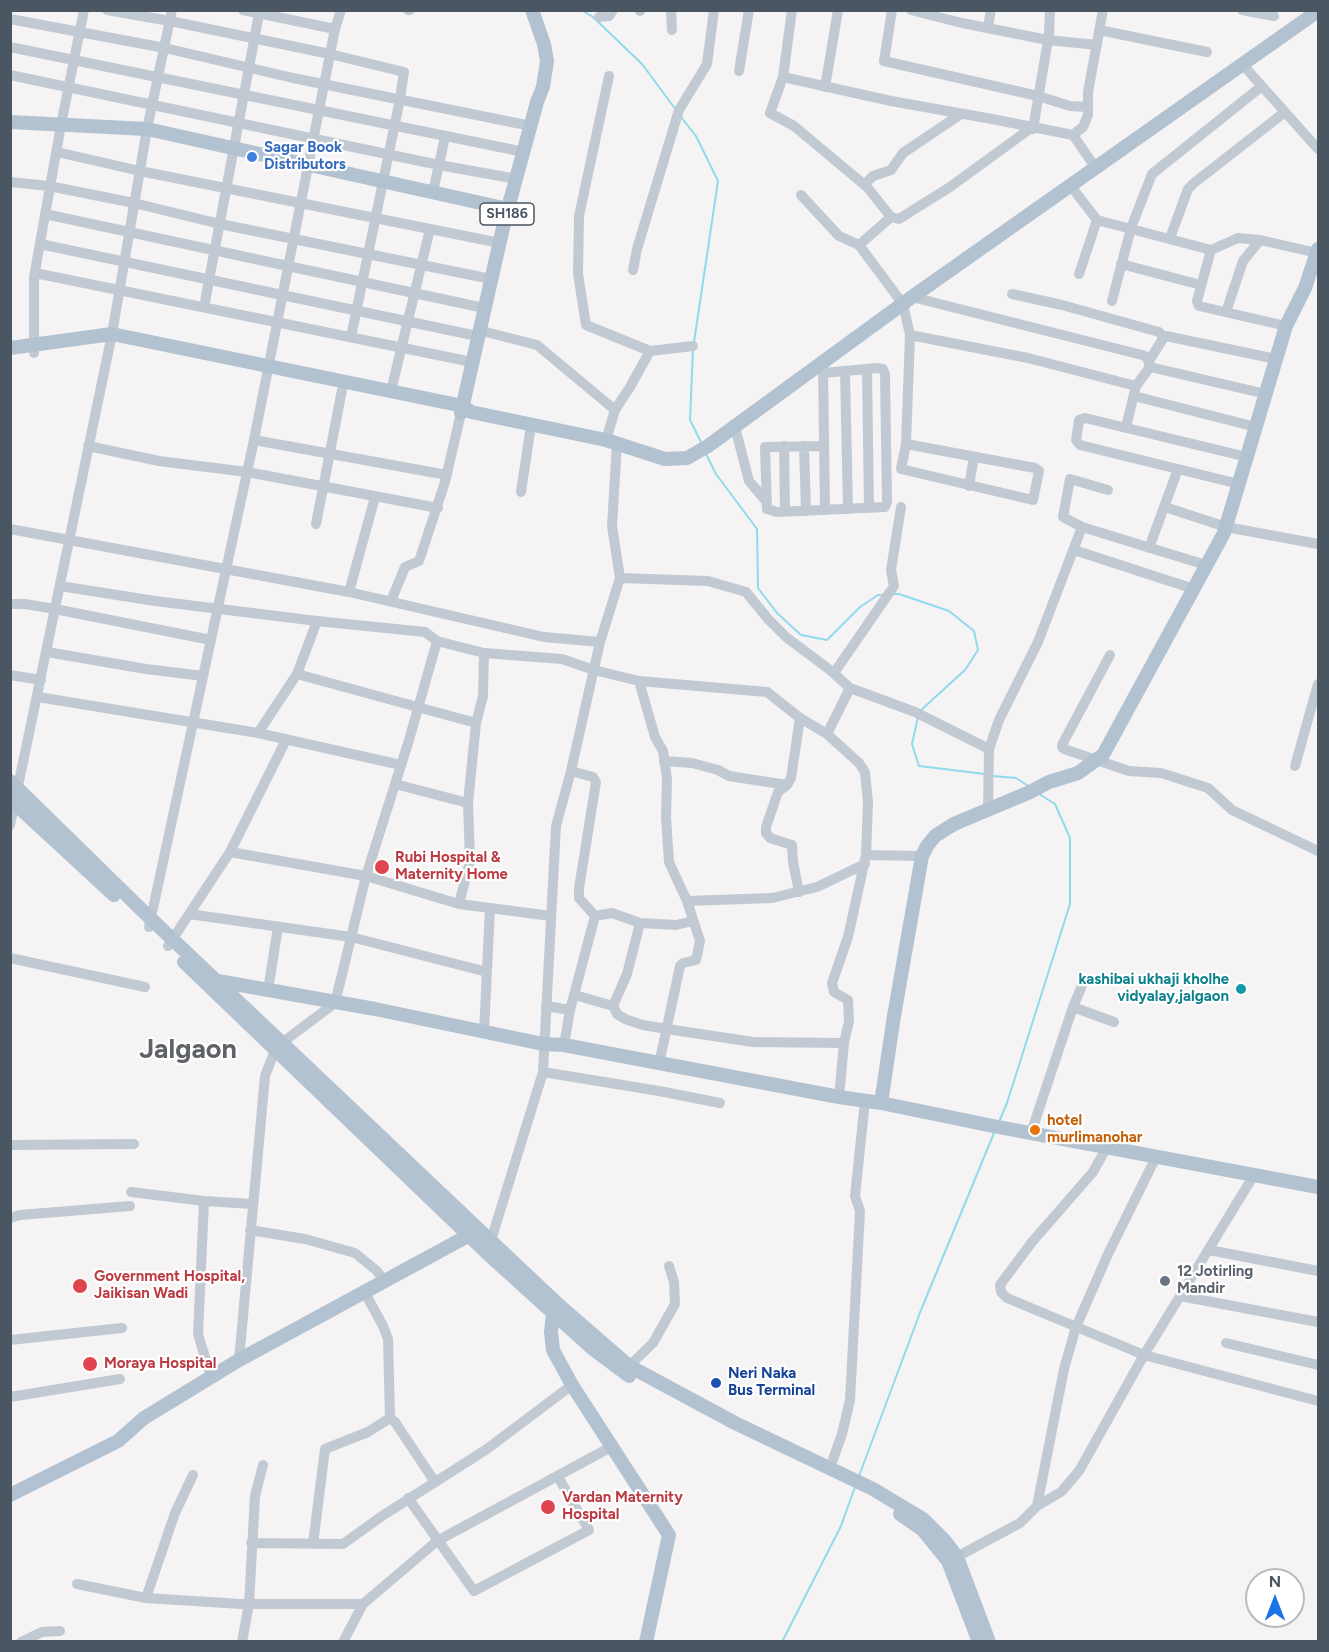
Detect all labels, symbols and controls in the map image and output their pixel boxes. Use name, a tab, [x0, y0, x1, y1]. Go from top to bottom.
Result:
place label: Sagar Book Distributors	[264, 139, 346, 174]
marker: Sagar Book Distributors	[245, 150, 259, 164]
road number: SH186	[480, 203, 534, 225]
place label: Rubi Hospital & Maternity Home	[395, 849, 508, 884]
marker: Rubi Hospital & Maternity Home	[373, 858, 391, 876]
place label: kashibai ukhaji kholhe vidyalay,jalgaon	[1079, 971, 1229, 1006]
marker: kashibai ukhaji kholhe vidyalay,jalgaon	[1234, 982, 1248, 996]
district label: Jalgaon	[139, 1034, 237, 1066]
place label: hotel murlimanohar	[1047, 1112, 1142, 1147]
marker: hotel murlimanohar	[1028, 1123, 1042, 1137]
place label: 12 Jotirling Mandir	[1177, 1263, 1253, 1298]
place label: Government Hospital, Jaikisan Wadi	[94, 1268, 245, 1303]
marker: 12 Jotirling Mandir	[1158, 1274, 1172, 1288]
marker: Government Hospital, Jaikisan Wadi	[71, 1277, 89, 1295]
marker: Moraya Hospital	[81, 1355, 99, 1373]
place label: Moraya Hospital	[104, 1355, 216, 1373]
place label: Neri Naka Bus Terminal	[728, 1365, 815, 1400]
marker: Neri Naka Bus Terminal	[709, 1376, 723, 1390]
place label: Vardan Maternity Hospital	[562, 1489, 683, 1524]
marker: Vardan Maternity Hospital	[539, 1498, 557, 1516]
north arrow	[1245, 1568, 1305, 1628]
text: N	[1269, 1572, 1281, 1591]

